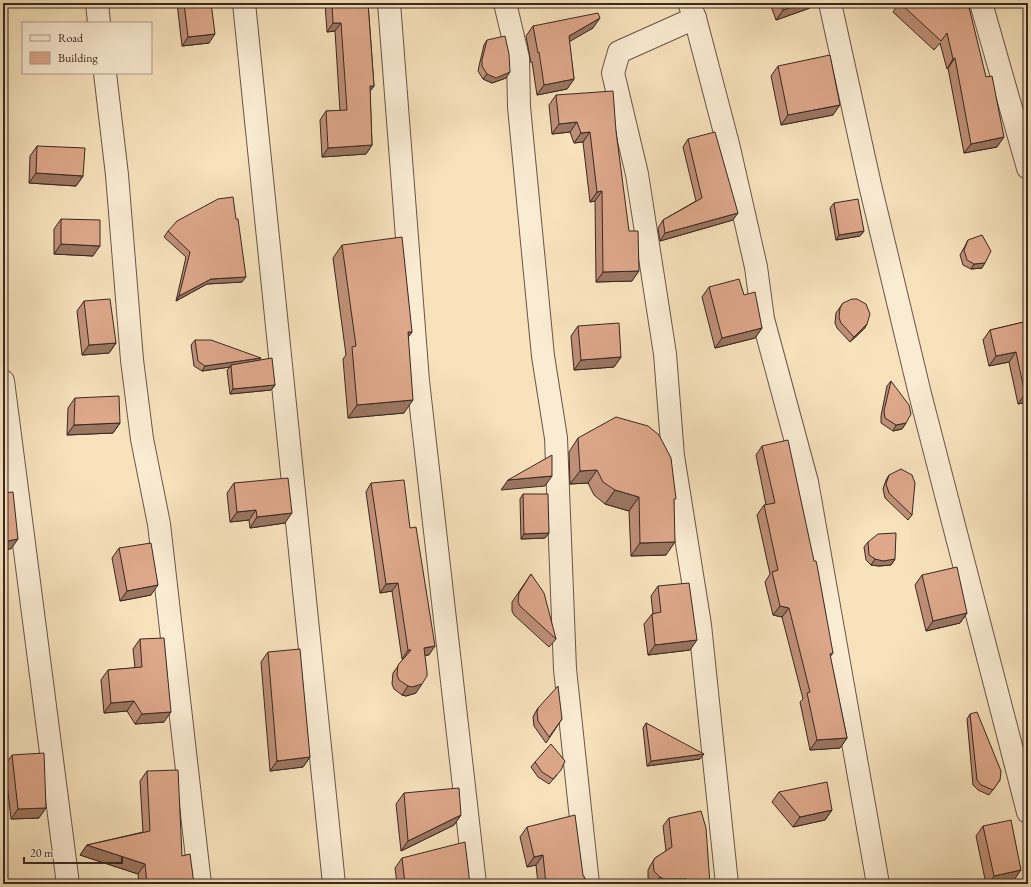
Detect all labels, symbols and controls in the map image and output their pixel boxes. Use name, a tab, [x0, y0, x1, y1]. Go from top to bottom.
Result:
legend	[22, 22, 152, 74]
text: Road	[58, 30, 84, 46]
text: Building	[58, 50, 99, 66]
scale bar	[24, 839, 122, 865]
text: 20 m	[30, 845, 54, 861]

